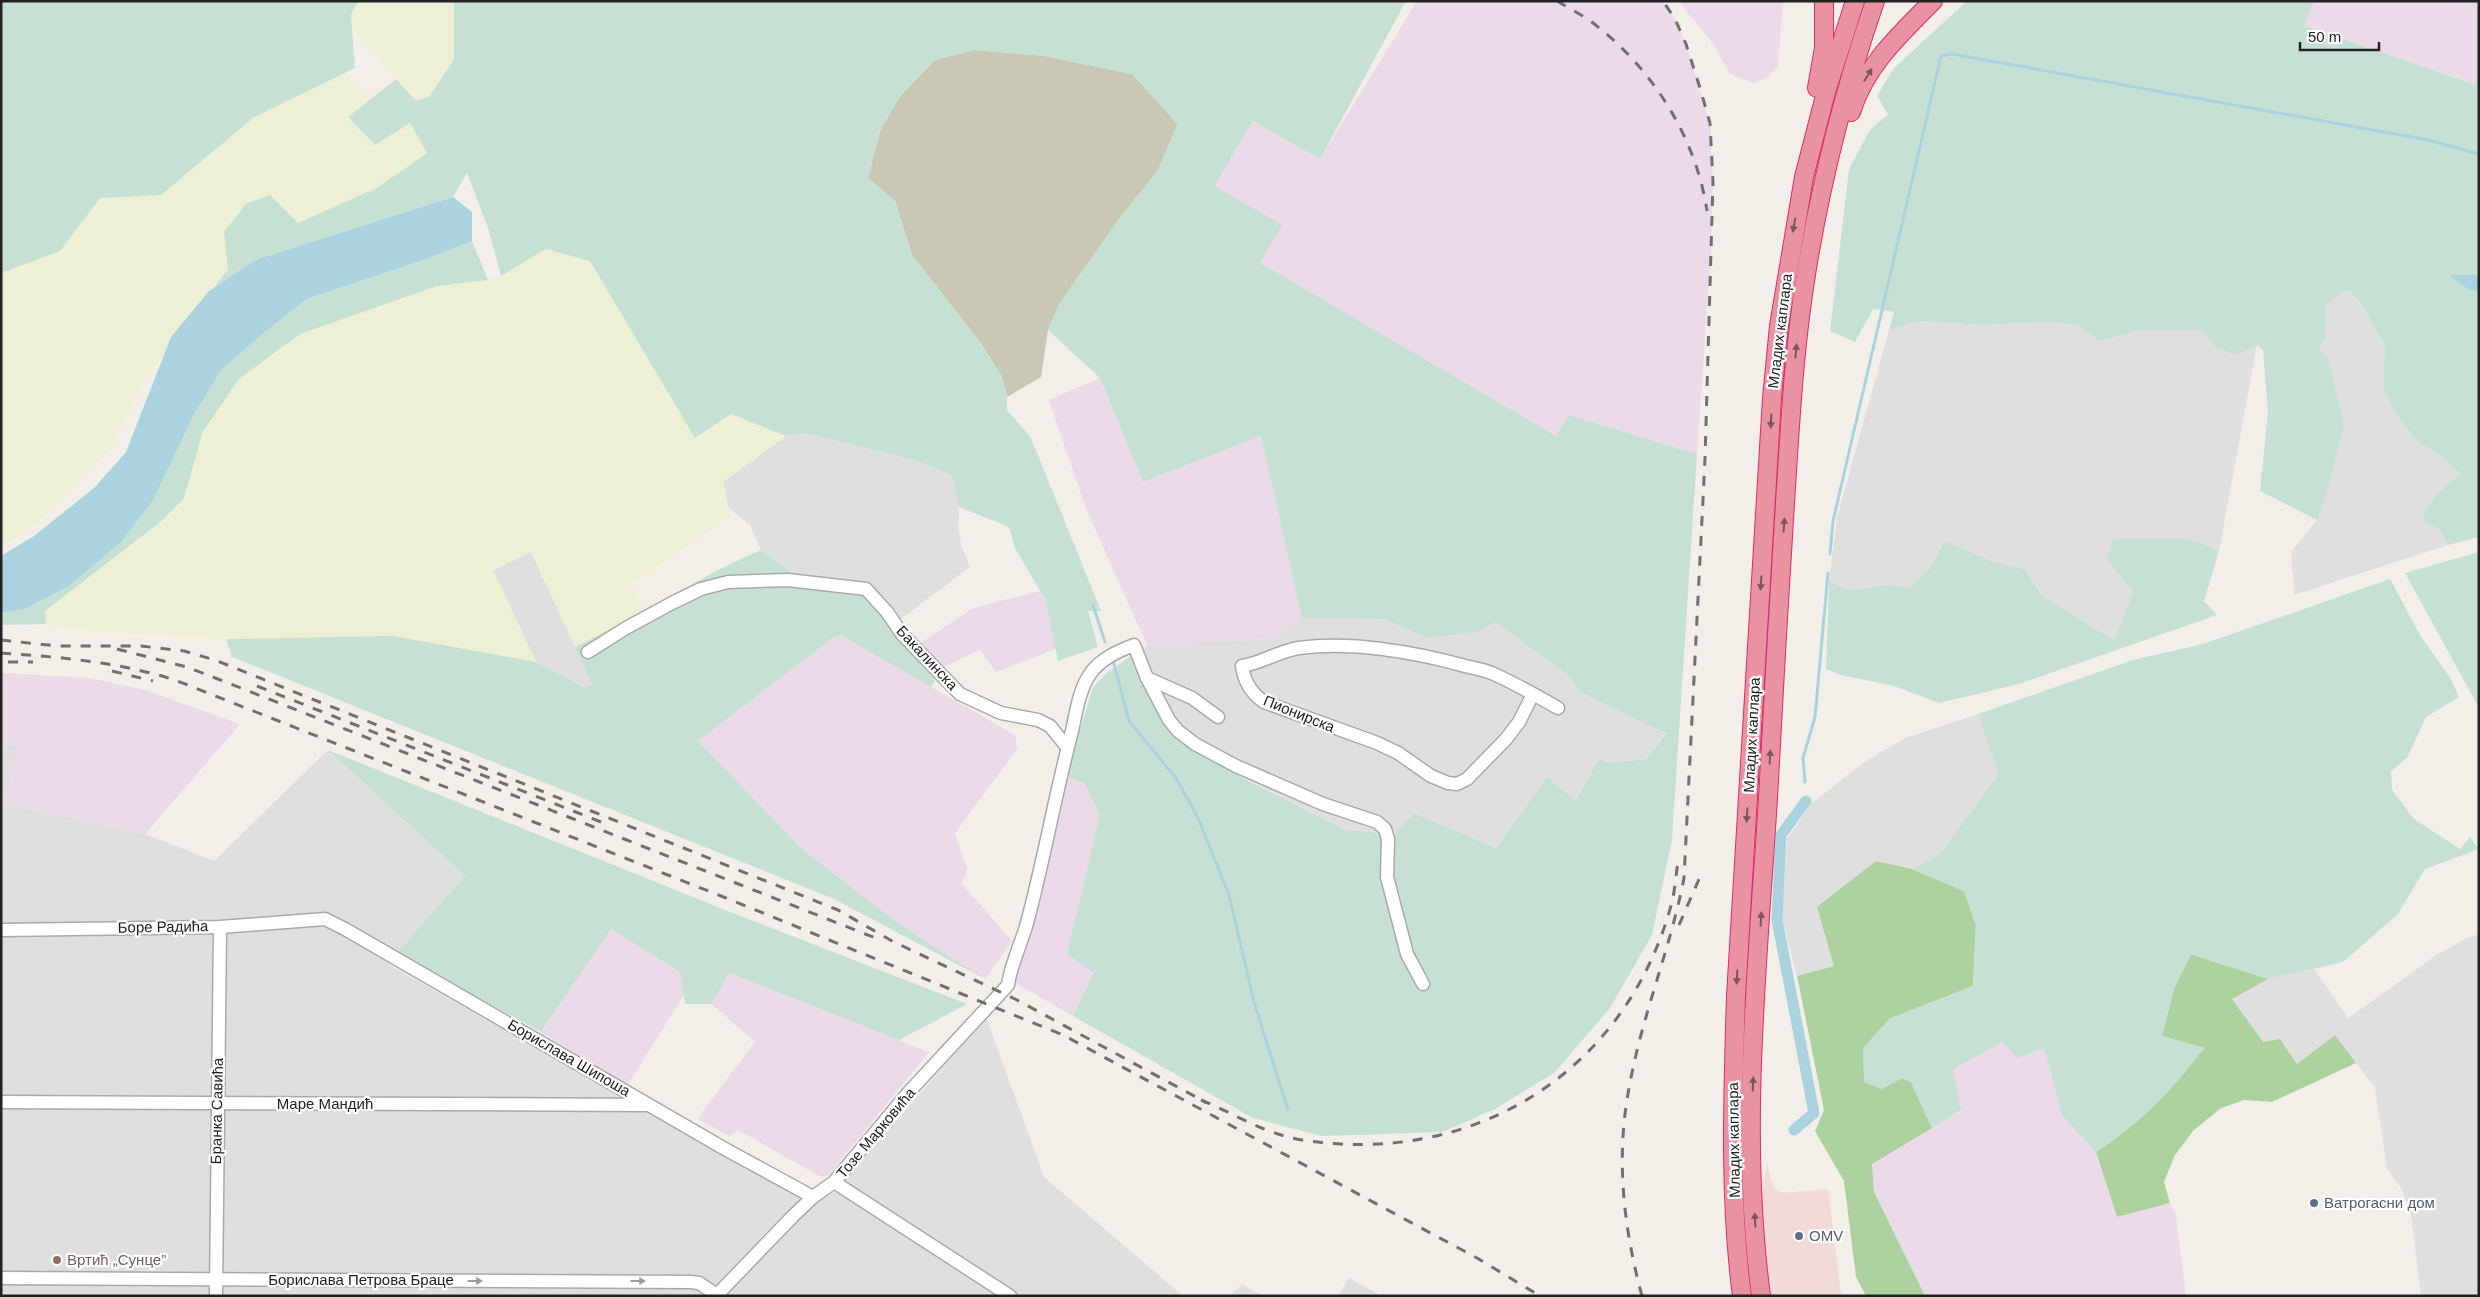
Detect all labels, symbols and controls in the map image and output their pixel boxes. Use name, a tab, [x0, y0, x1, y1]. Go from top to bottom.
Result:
scale bar	[2300, 20, 2379, 52]
text: 50 m	[2308, 28, 2341, 45]
one-way arrow	[1863, 68, 1872, 81]
one-way arrow	[1790, 217, 1798, 233]
street label: Младих каплара	[1764, 272, 1795, 389]
one-way arrow	[1792, 343, 1800, 359]
one-way arrow	[1766, 413, 1774, 429]
one-way arrow	[1780, 516, 1788, 532]
one-way arrow	[1756, 575, 1764, 591]
street label: Бакалинска	[893, 622, 962, 694]
street label: Младих каплара	[1740, 676, 1763, 793]
street label: Пионирска	[1261, 692, 1338, 736]
one-way arrow	[1766, 748, 1774, 764]
one-way arrow	[1743, 807, 1751, 823]
one-way arrow	[1757, 911, 1765, 927]
street label: Боре Радића	[117, 917, 209, 936]
one-way arrow	[1733, 969, 1741, 985]
street label: Борислава Шипоша	[505, 1016, 634, 1100]
street label: Бранка Савића	[207, 1057, 226, 1164]
one-way arrow	[1749, 1075, 1757, 1091]
street label: Младих каплара	[1724, 1081, 1743, 1198]
street label: Тозе Марковића	[833, 1083, 919, 1181]
street label: Маре Мандић	[277, 1095, 373, 1112]
place label: Ватрогасни дом	[2324, 1194, 2435, 1211]
marker: Ватрогасни дом	[2308, 1197, 2320, 1209]
one-way arrow	[1751, 1212, 1759, 1228]
place label: OMV	[1809, 1227, 1843, 1244]
marker: OMV	[1793, 1230, 1805, 1242]
place label: Вртић „Сунце”	[67, 1251, 166, 1268]
marker: Вртић „Сунце”	[51, 1254, 63, 1266]
street label: Борислава Петрова Браце	[268, 1271, 454, 1288]
one-way arrow	[468, 1277, 484, 1285]
one-way arrow	[630, 1277, 646, 1285]

